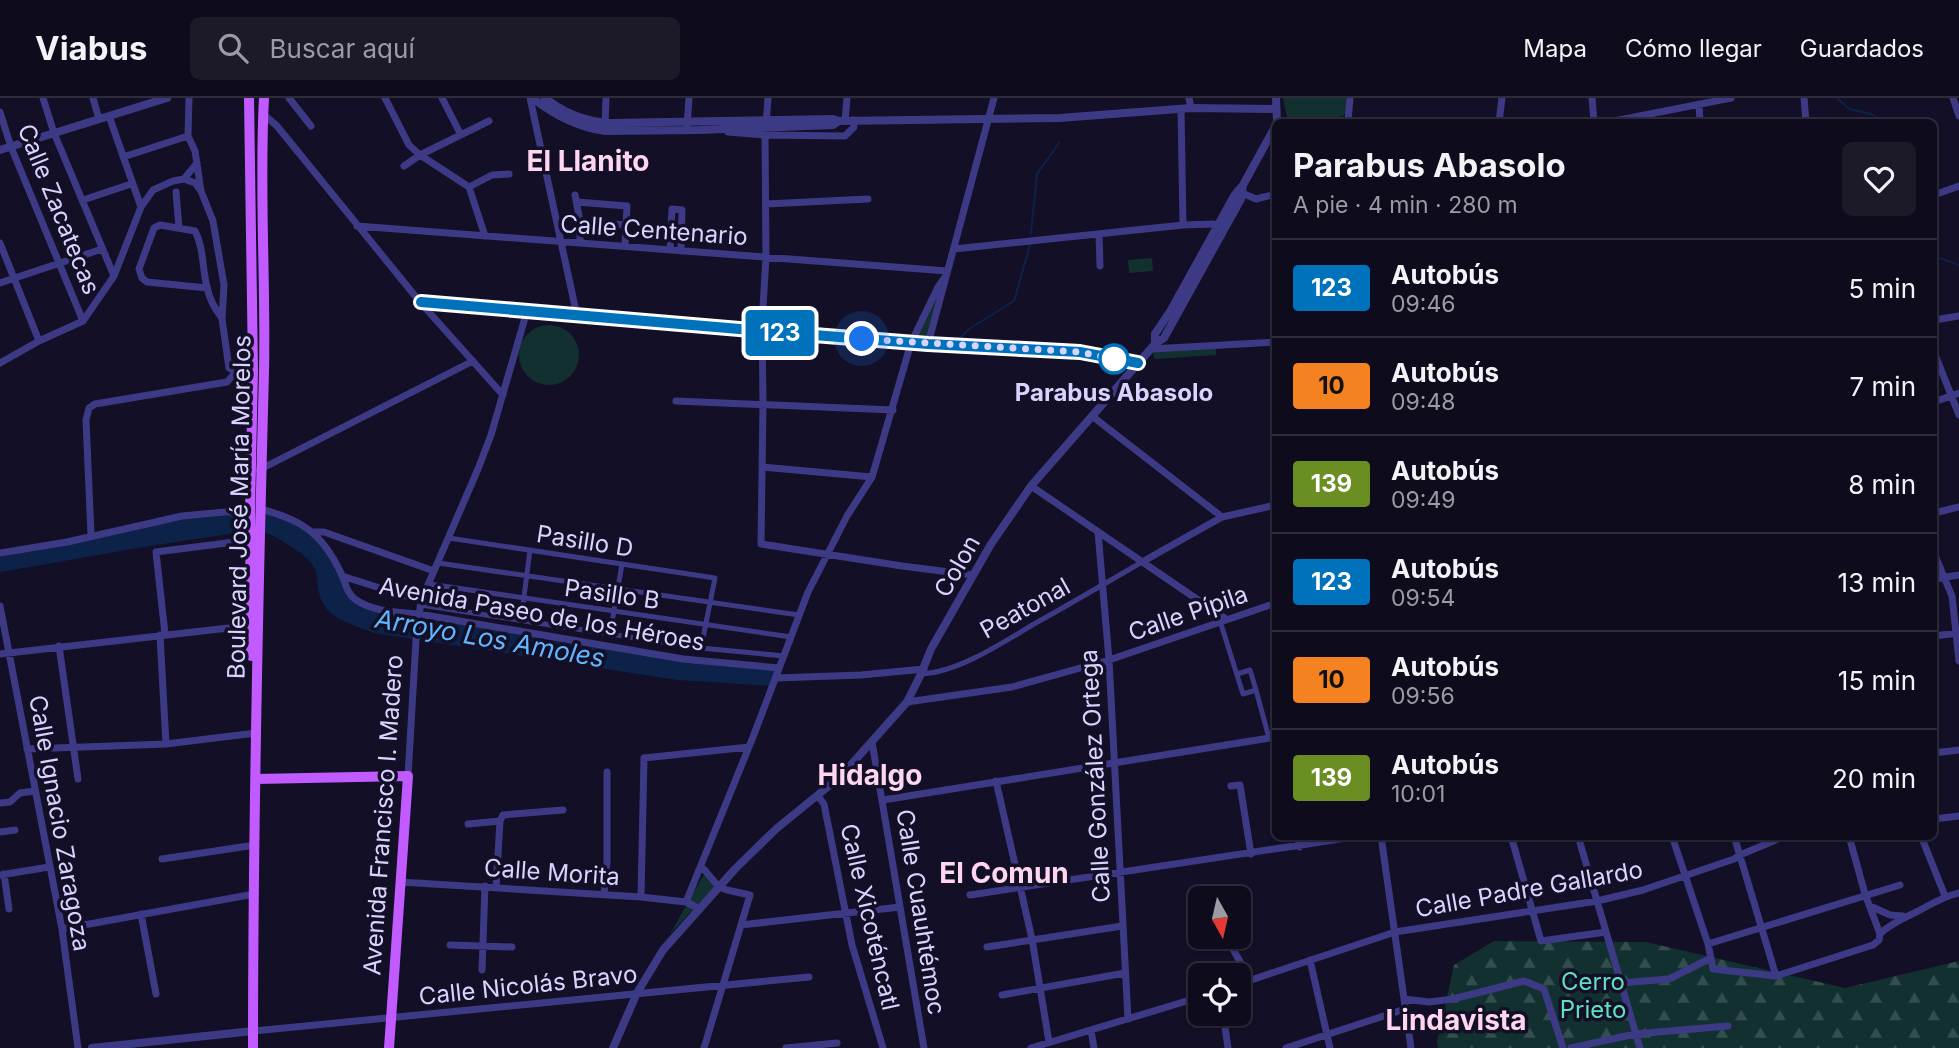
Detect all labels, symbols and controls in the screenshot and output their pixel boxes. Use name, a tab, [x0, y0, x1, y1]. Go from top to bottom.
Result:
search box	[190, 17, 680, 80]
text: Viabus	[35, 28, 148, 68]
icon: search	[214, 29, 252, 67]
text: Buscar aquí	[270, 33, 415, 64]
text: Mapa	[1523, 34, 1587, 63]
text: Cómo llegar	[1625, 34, 1762, 63]
text: Guardados	[1800, 34, 1924, 63]
street label: Calle Zacatecas	[12, 120, 106, 298]
button: heart	[1842, 142, 1916, 216]
district label: El Llanito	[526, 144, 650, 178]
text: Parabus Abasolo	[1293, 145, 1566, 185]
text: A pie · 4 min · 280 m	[1293, 191, 1518, 219]
street label: Calle Centenario	[559, 209, 749, 251]
text: Autobús	[1391, 259, 1499, 290]
text: 123	[1311, 273, 1352, 302]
text: 5 min	[1848, 273, 1916, 304]
text: 09:46	[1391, 290, 1456, 318]
line badge: 123	[740, 310, 820, 356]
text: 123	[760, 318, 800, 347]
your location	[844, 321, 879, 356]
street label: Boulevard José María Morelos	[221, 335, 257, 679]
marker: Parabus Abasolo	[1099, 344, 1129, 374]
text: Autobús	[1391, 357, 1499, 388]
text: 10	[1318, 371, 1345, 400]
text: 7 min	[1850, 371, 1916, 402]
place label: Parabus Abasolo	[1015, 378, 1213, 407]
text: 09:48	[1391, 388, 1456, 416]
text: Autobús	[1391, 455, 1499, 486]
text: 139	[1311, 469, 1352, 498]
text: 8 min	[1848, 469, 1916, 500]
text: 09:49	[1391, 486, 1456, 514]
street label: Pasillo D	[535, 519, 635, 563]
street label: Colon	[928, 530, 986, 602]
text: Autobús	[1391, 553, 1499, 584]
text: 123	[1311, 567, 1352, 596]
text: 13 min	[1838, 567, 1916, 598]
street label: Avenida Paseo de los Héroes	[377, 571, 707, 657]
street label: Peatonal	[975, 571, 1075, 645]
street label: Pasillo B	[563, 573, 661, 615]
street label: Calle Pípila	[1125, 579, 1251, 647]
text: 09:54	[1391, 584, 1455, 612]
water label: Arroyo Los Amoles	[372, 602, 607, 673]
street label: Calle González Ortega	[1074, 649, 1116, 903]
text: Autobús	[1391, 651, 1499, 682]
street label: Avenida Francisco I. Madero	[357, 654, 409, 976]
text: 10	[1318, 665, 1345, 694]
text: 15 min	[1838, 665, 1916, 696]
text: 09:56	[1391, 682, 1455, 710]
street label: Calle Ignacio Zaragoza	[23, 693, 97, 953]
text: Autobús	[1391, 749, 1499, 780]
district label: Hidalgo	[818, 758, 922, 792]
text: 139	[1311, 763, 1352, 792]
text: 20 min	[1832, 763, 1916, 794]
text: 10:01	[1391, 780, 1445, 808]
street label: Calle Cuauhtémoc	[890, 807, 952, 1017]
street label: Calle Xicoténcatl	[834, 821, 906, 1013]
street label: Calle Morita	[483, 853, 621, 891]
street label: Calle Padre Gallardo	[1413, 855, 1645, 923]
district label: El Comun	[939, 856, 1069, 890]
north arrow	[1188, 886, 1251, 948]
map controls	[1188, 886, 1251, 1026]
street label: Calle Nicolás Bravo	[417, 959, 639, 1011]
button: locate	[1188, 963, 1251, 1026]
park label: Cerro Prieto	[1560, 967, 1626, 1024]
district label: Lindavista	[1386, 1003, 1526, 1037]

